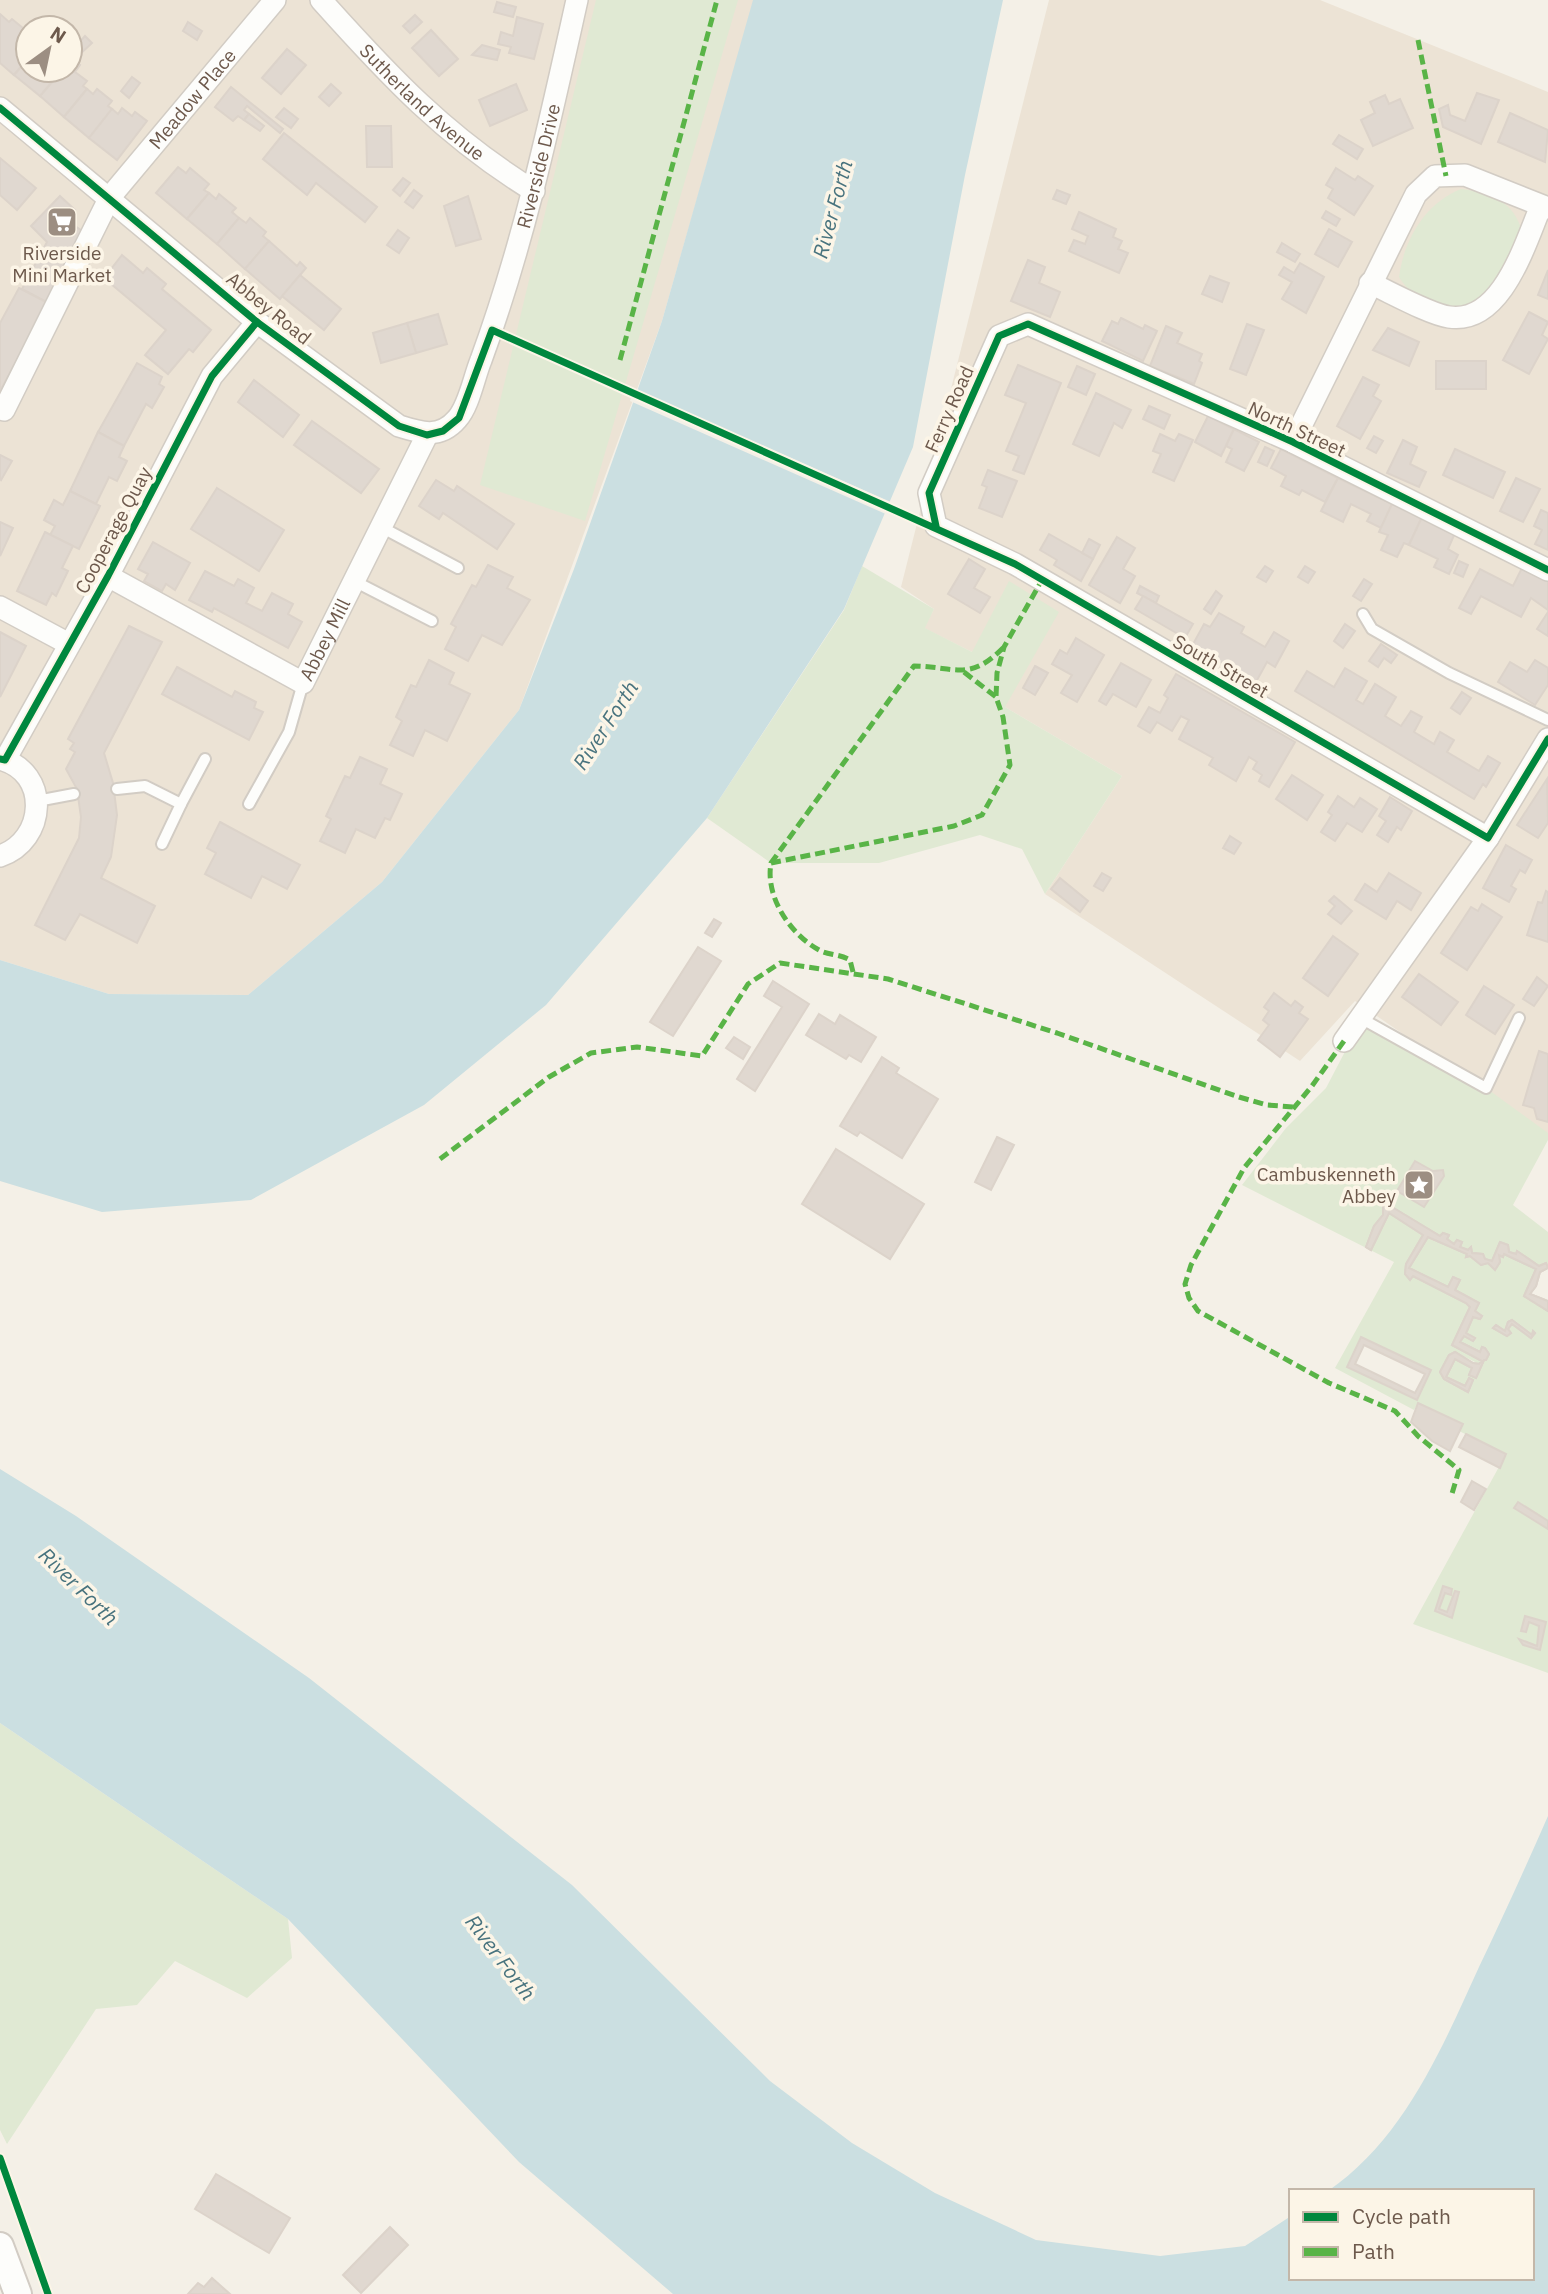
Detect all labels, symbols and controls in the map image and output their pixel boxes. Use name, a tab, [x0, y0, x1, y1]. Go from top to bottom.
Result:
north arrow	[14, 14, 84, 84]
text: N	[46, 21, 71, 49]
street label: Sutherland Avenue	[355, 39, 490, 166]
street label: Meadow Place	[143, 44, 241, 154]
street label: Riverside Drive	[511, 101, 565, 231]
water label: River Forth	[805, 157, 859, 261]
supermarket icon: Riverside Mini Market	[45, 205, 79, 239]
place label: Riverside Mini Market	[12, 241, 112, 287]
street label: Abbey Road	[222, 267, 316, 349]
street label: Ferry Road	[919, 362, 979, 456]
street label: North Street	[1244, 396, 1350, 462]
street label: Cooperage Quay	[69, 462, 157, 598]
street label: Abbey Mill	[294, 594, 355, 685]
street label: South Street	[1169, 629, 1273, 703]
water label: River Forth	[566, 675, 644, 775]
place label: Cambuskenneth Abbey	[1257, 1162, 1397, 1208]
place icon: Cambuskenneth Abbey	[1402, 1168, 1436, 1202]
water label: River Forth	[33, 1541, 125, 1631]
water label: River Forth	[460, 1908, 542, 2006]
legend	[1289, 2189, 1534, 2280]
text: Cycle path	[1352, 2202, 1451, 2230]
text: Path	[1352, 2237, 1395, 2265]

